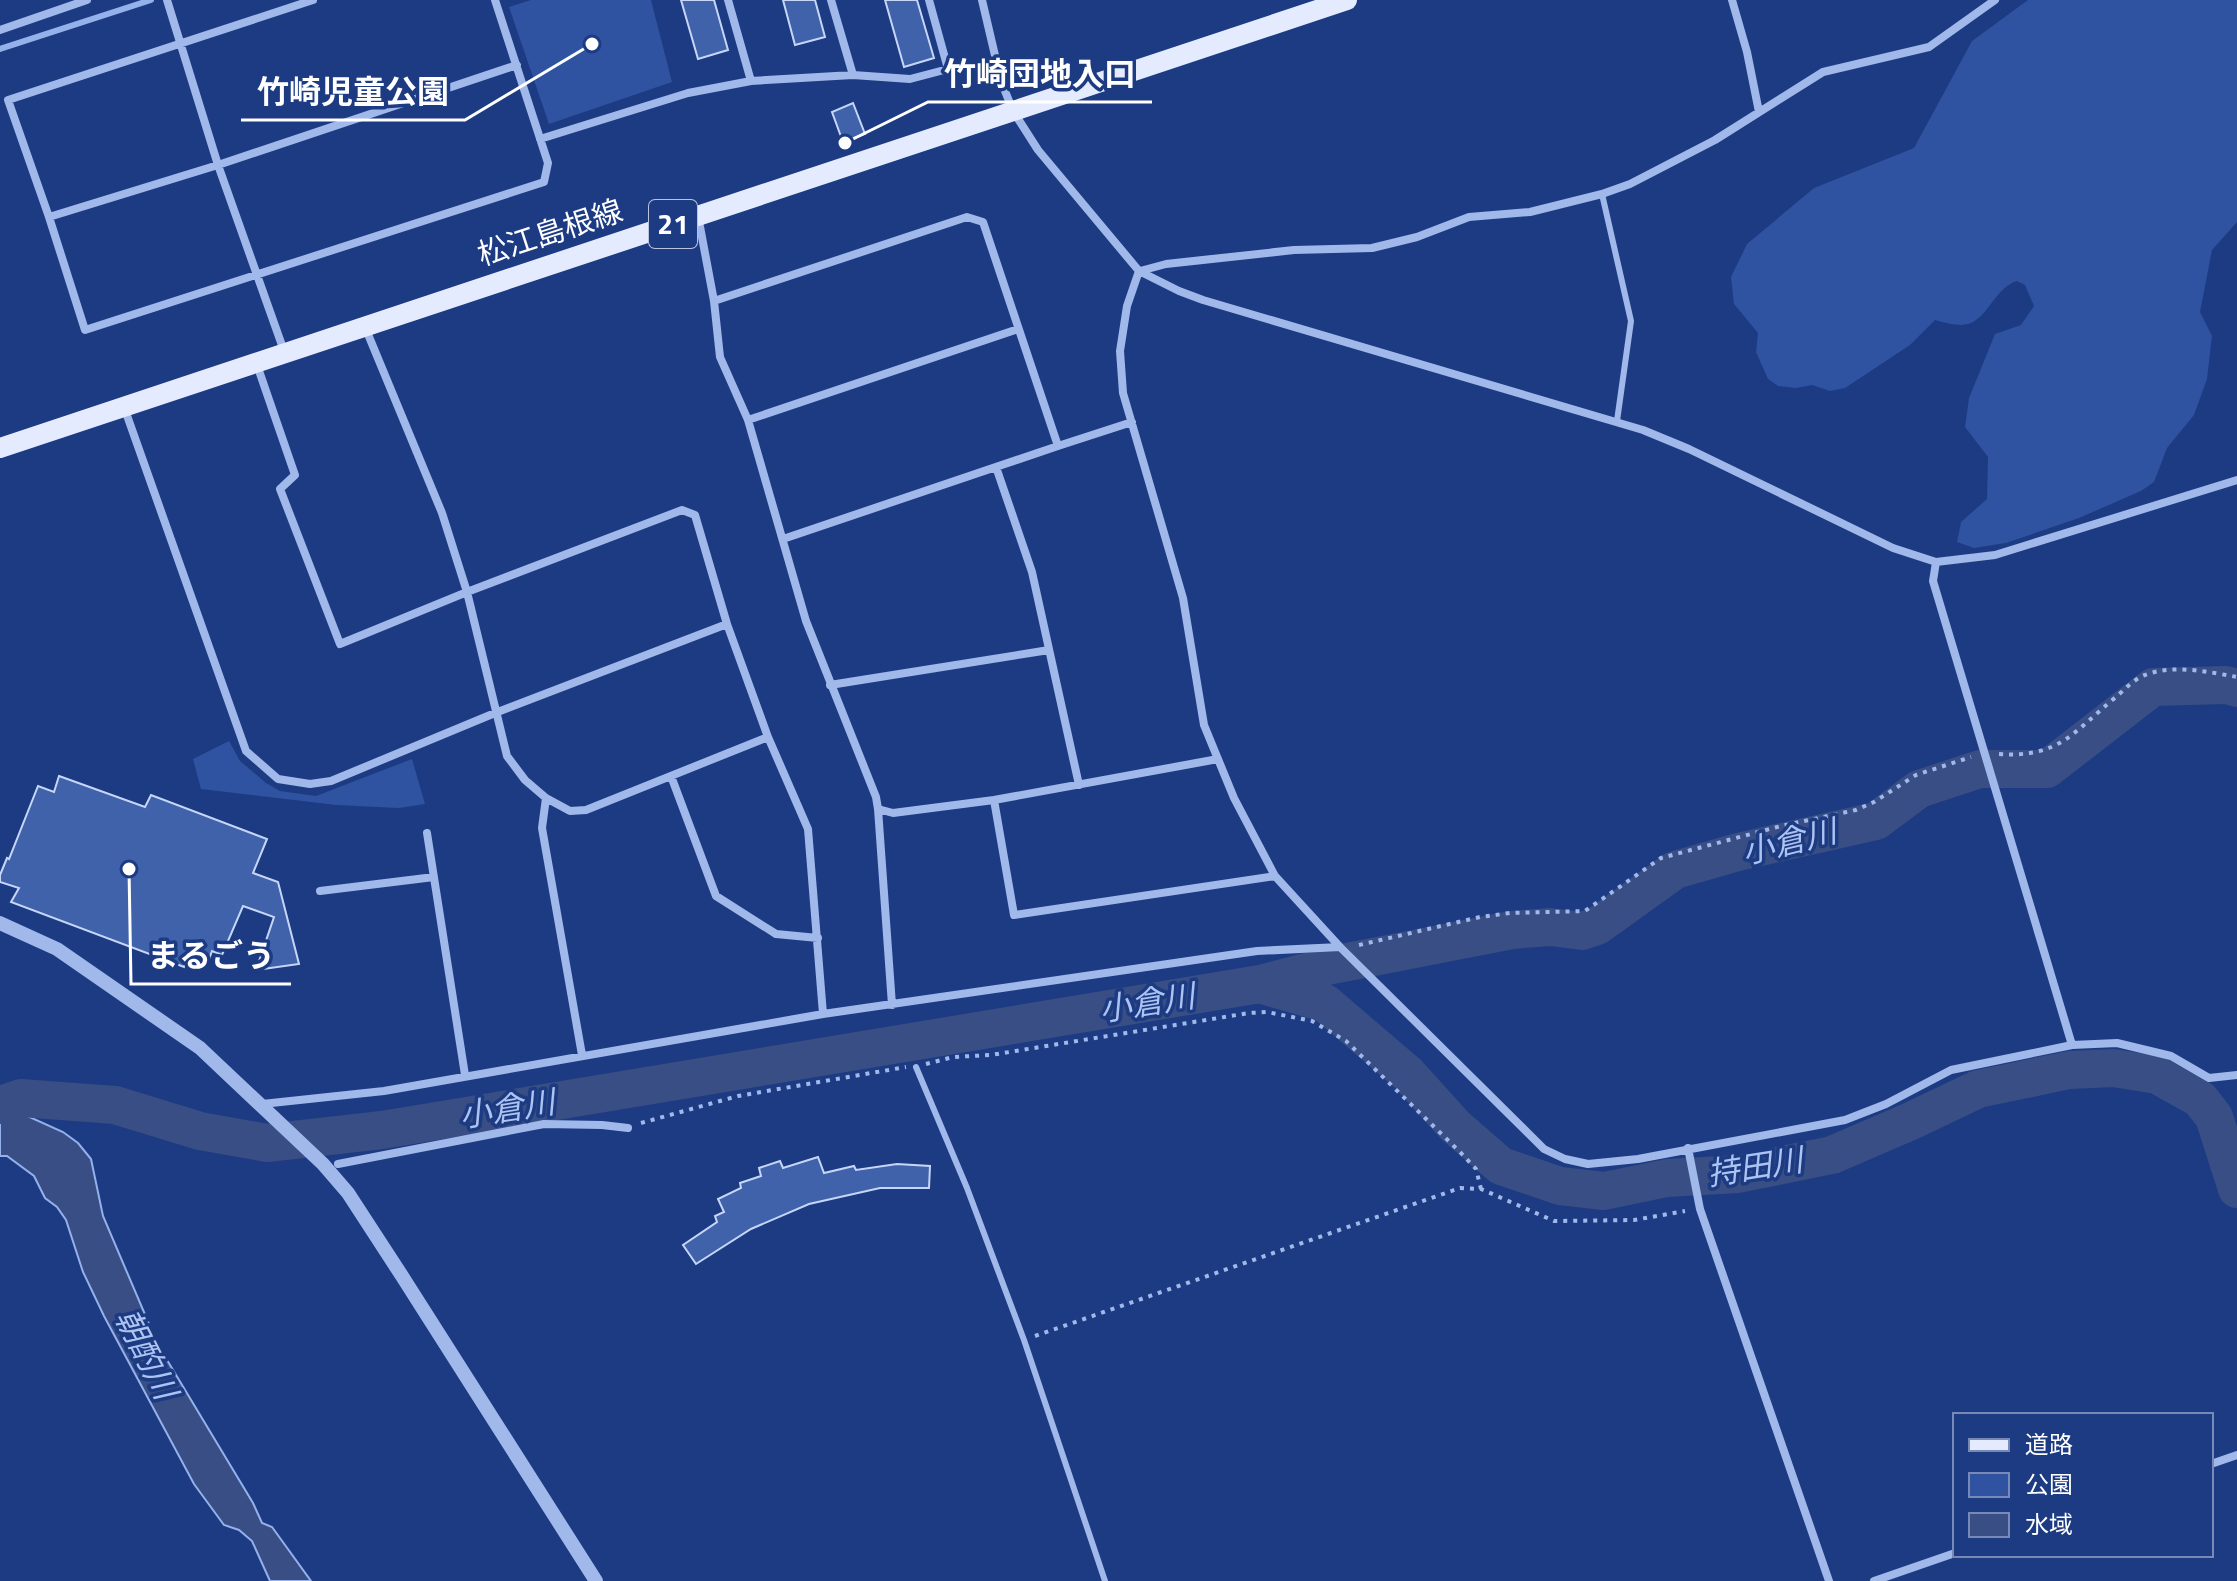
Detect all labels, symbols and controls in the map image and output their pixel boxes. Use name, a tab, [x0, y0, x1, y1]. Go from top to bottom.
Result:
callout: 竹崎団地入口	[928, 46, 1152, 102]
text: 竹崎団地入口	[944, 49, 1136, 97]
callout: 竹崎児童公園	[241, 64, 465, 120]
text: 竹崎児童公園	[257, 67, 449, 115]
street label: 松江島根線	[471, 187, 628, 277]
road number: 21	[649, 200, 697, 248]
water label: 小倉川	[1736, 805, 1844, 876]
callout: まるごう	[131, 928, 291, 984]
text: まるごう	[147, 931, 275, 979]
water label: 小倉川	[1096, 970, 1201, 1033]
water label: 小倉川	[456, 1076, 561, 1139]
water label: 持田川	[1704, 1134, 1809, 1197]
water label: 朝酌川	[104, 1300, 191, 1410]
legend	[1953, 1413, 2213, 1557]
text: 道路	[2025, 1426, 2073, 1462]
text: 公園	[2025, 1466, 2073, 1502]
text: 水域	[2025, 1506, 2073, 1542]

